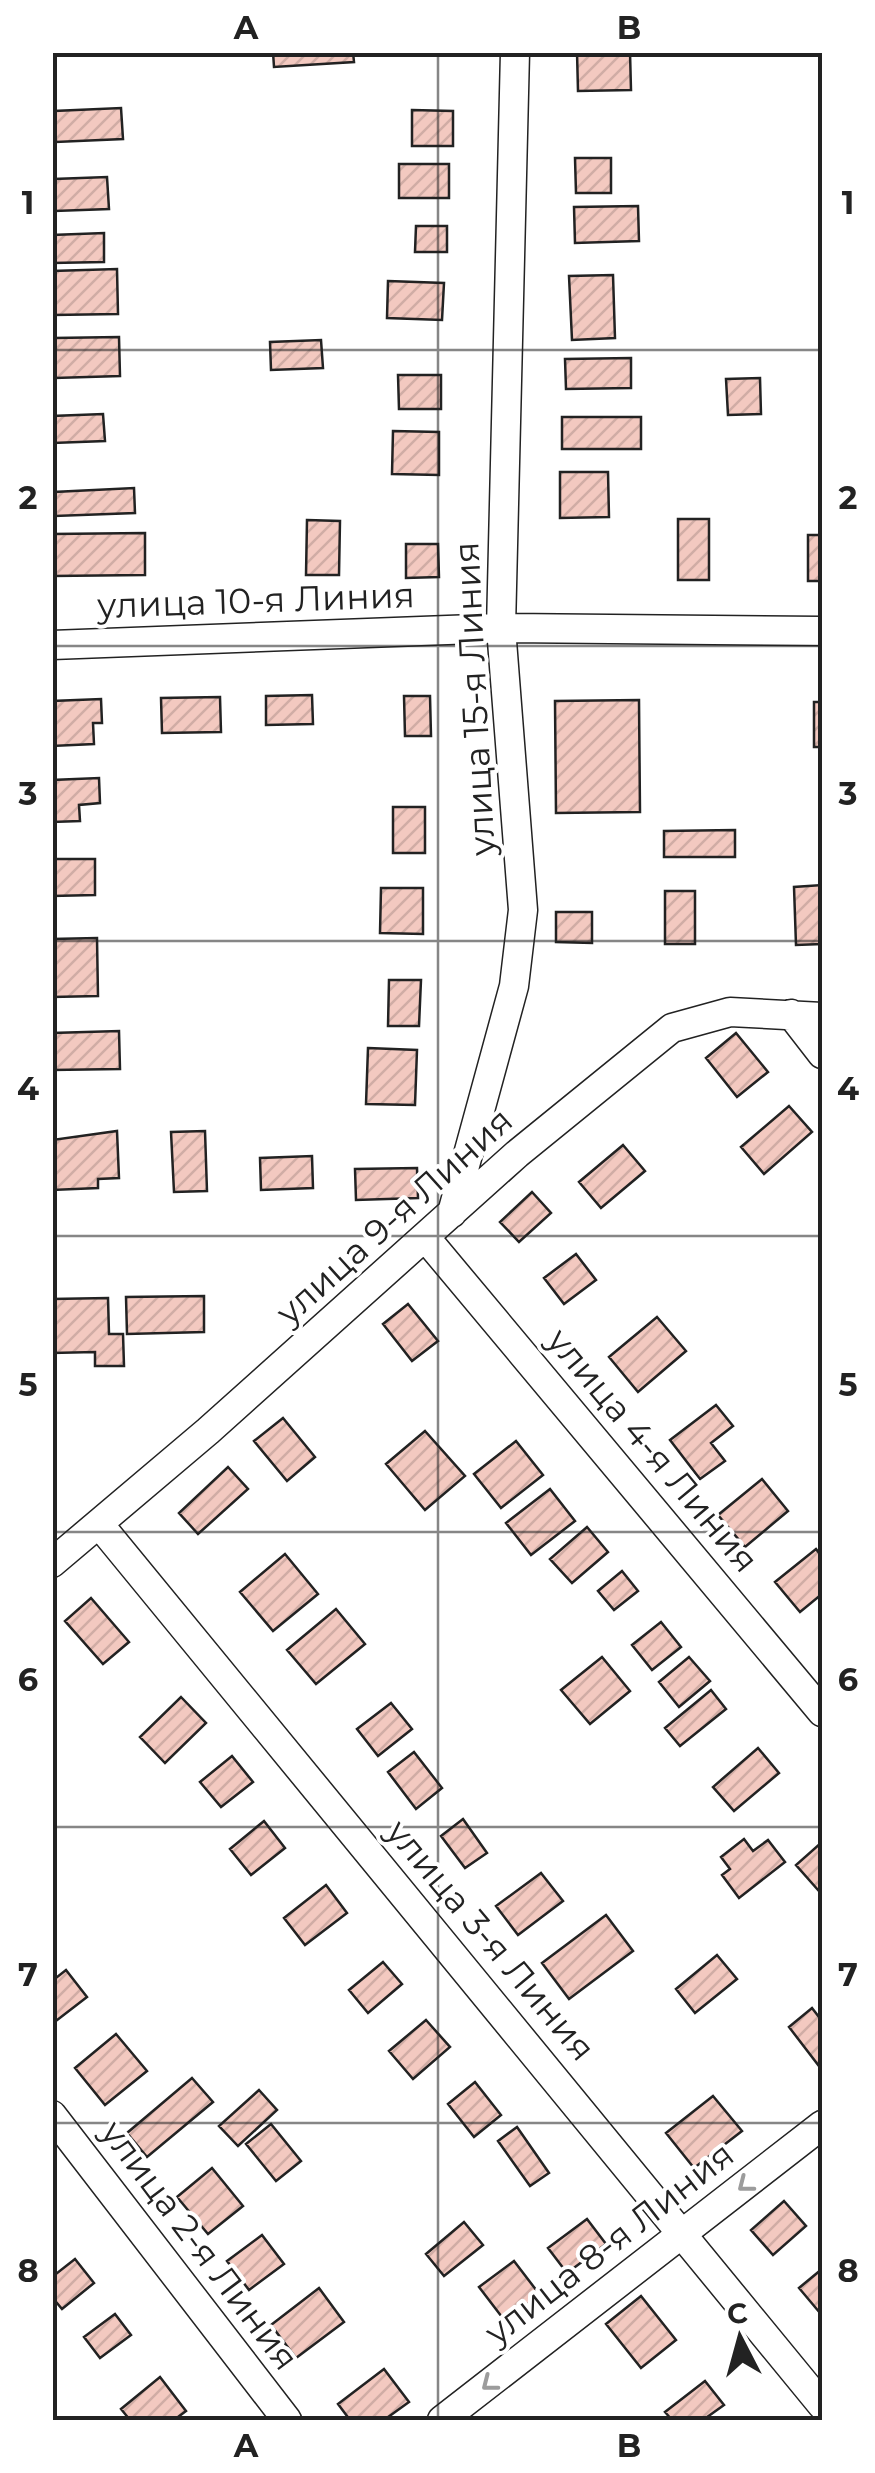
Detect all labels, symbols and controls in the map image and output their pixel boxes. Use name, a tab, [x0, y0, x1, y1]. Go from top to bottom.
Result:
text: A	[233, 8, 259, 47]
text: B	[617, 8, 641, 47]
text: 1	[22, 183, 34, 222]
text: 1	[842, 183, 854, 222]
text: 2	[19, 478, 37, 517]
text: 2	[839, 478, 857, 517]
street label: улица 15-я Линия	[444, 541, 504, 858]
street label: улица 10-я Линия	[95, 573, 416, 627]
text: 3	[18, 774, 37, 813]
text: 3	[838, 774, 857, 813]
text: 4	[17, 1069, 39, 1108]
text: 4	[837, 1069, 859, 1108]
street label: улица 9-я Линия	[266, 1098, 521, 1334]
street label: улица 4-я Линия	[538, 1318, 768, 1581]
text: 5	[18, 1365, 38, 1404]
text: 5	[838, 1365, 858, 1404]
text: 6	[18, 1660, 38, 1699]
text: 6	[838, 1660, 858, 1699]
street label: улица 3-я Линия	[377, 1810, 604, 2069]
text: 7	[18, 1955, 38, 1994]
text: 7	[838, 1955, 858, 1994]
street label: улица 2-я Линия	[92, 2111, 308, 2378]
street label: улица 8-я Линия	[475, 2132, 742, 2354]
one-way arrow	[739, 2173, 757, 2191]
text: 8	[17, 2251, 39, 2290]
text: 8	[837, 2251, 859, 2290]
north arrow	[690, 2288, 790, 2388]
text: С	[726, 2295, 749, 2331]
one-way arrow	[482, 2372, 500, 2390]
text: A	[233, 2426, 259, 2465]
text: B	[617, 2426, 641, 2465]

